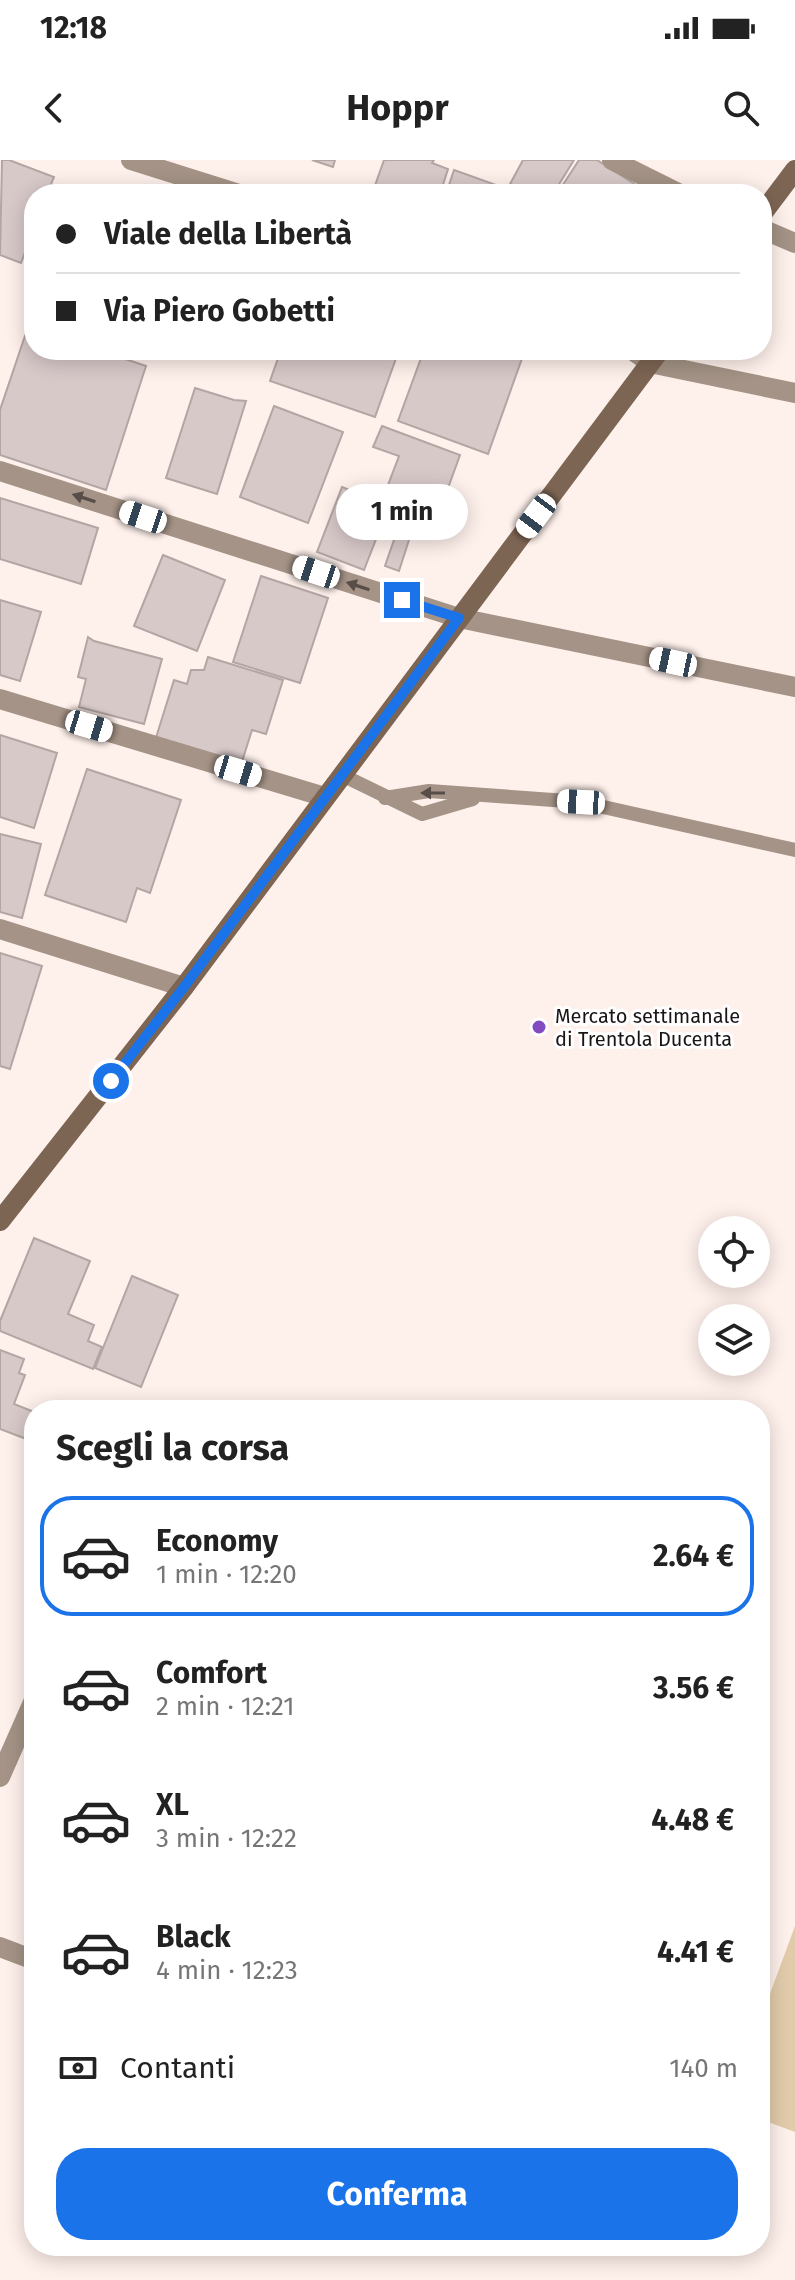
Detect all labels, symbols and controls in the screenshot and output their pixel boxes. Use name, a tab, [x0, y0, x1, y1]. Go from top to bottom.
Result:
text: 12:18	[40, 10, 107, 46]
icon: back	[32, 86, 76, 130]
text: Hoppr	[346, 86, 449, 130]
icon: search	[719, 86, 763, 130]
text: Viale della Libertà	[104, 216, 352, 252]
text: Via Piero Gobetti	[104, 293, 335, 329]
callout: 1 min	[336, 484, 468, 540]
car	[512, 490, 560, 542]
one-way arrow	[71, 491, 95, 504]
text: 1 min	[371, 496, 433, 527]
car	[116, 498, 170, 536]
car	[289, 553, 343, 591]
one-way arrow	[346, 579, 370, 592]
route end	[384, 582, 420, 618]
car	[647, 645, 699, 679]
car	[63, 708, 115, 744]
car	[212, 753, 264, 789]
one-way arrow	[420, 787, 445, 799]
car	[556, 789, 606, 815]
place label: Mercato settimanale di Trentola Ducenta	[555, 1004, 740, 1051]
marker: Mercato settimanale di Trentola Ducenta	[530, 1018, 548, 1036]
route start	[93, 1063, 129, 1099]
map controls	[698, 1216, 770, 1376]
button: locate	[698, 1216, 770, 1288]
button: layers	[698, 1304, 770, 1376]
text: Scegli la corsa	[56, 1426, 289, 1470]
icon: car	[60, 1520, 132, 1592]
text: Economy	[156, 1523, 278, 1559]
text: 2.64 €	[653, 1538, 734, 1574]
text: 1 min · 12:20	[156, 1559, 297, 1590]
icon: car	[60, 1652, 132, 1724]
text: Comfort	[156, 1655, 267, 1691]
text: 3.56 €	[653, 1670, 734, 1706]
text: 2 min · 12:21	[156, 1691, 294, 1722]
icon: car	[60, 1784, 132, 1856]
text: XL	[156, 1787, 189, 1823]
text: 4.48 €	[651, 1802, 734, 1838]
text: 3 min · 12:22	[156, 1823, 297, 1854]
icon: car	[60, 1916, 132, 1988]
text: Black	[156, 1919, 231, 1955]
text: 4.41 €	[657, 1934, 734, 1970]
text: 4 min · 12:23	[156, 1955, 298, 1986]
icon: cash	[56, 2046, 100, 2090]
text: Contanti	[120, 2050, 235, 2086]
text: 140 m	[669, 2053, 738, 2084]
button: Conferma	[56, 2148, 738, 2240]

